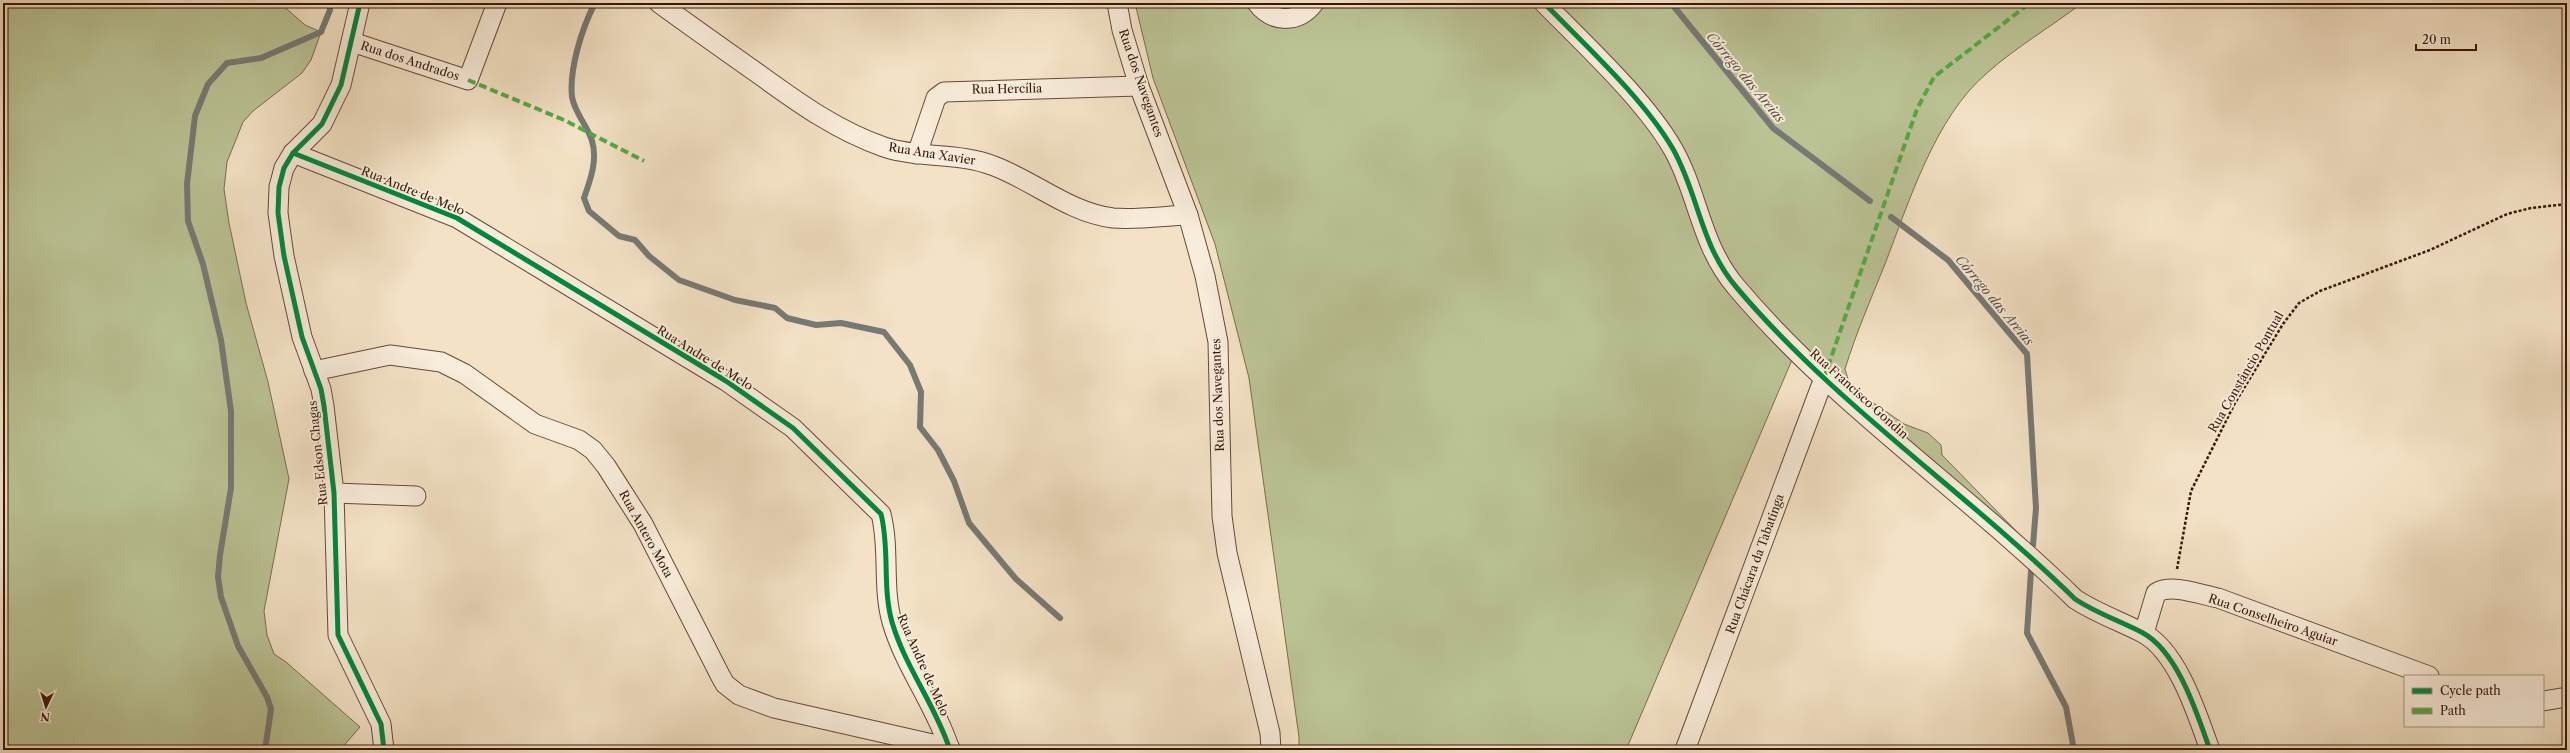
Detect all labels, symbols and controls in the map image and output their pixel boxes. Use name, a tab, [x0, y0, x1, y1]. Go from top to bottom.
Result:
scale bar	[2416, 26, 2476, 52]
street label: Rua dos Navegantes	[1116, 27, 1167, 139]
water label: Córrego das Areias	[1703, 28, 1789, 126]
text: 20 m	[2422, 32, 2451, 47]
street label: Rua dos Andrados	[359, 37, 461, 84]
street label: Rua Hercília	[972, 80, 1043, 97]
street label: Rua Ana Xavier	[887, 139, 977, 168]
street label: Rua Andre de Melo	[359, 163, 467, 218]
water label: Córrego das Areias	[1952, 251, 2038, 349]
street label: Rua Constâncio Pontual	[2205, 308, 2287, 435]
street label: Rua Andre de Melo	[655, 322, 756, 393]
street label: Rua dos Navegantes	[1208, 338, 1227, 452]
street label: Rua Francisco Gondin	[1807, 345, 1912, 442]
street label: Rua Edson Chagas	[305, 400, 330, 506]
street label: Rua Antero Mota	[616, 487, 677, 581]
street label: Rua Chácara da Tabatinga	[1722, 491, 1787, 636]
street label: Rua Conselheiro Aguiar	[2207, 590, 2340, 649]
street label: Rua Andre de Melo	[894, 611, 953, 718]
legend	[2404, 675, 2544, 727]
text: Cycle path	[2440, 683, 2501, 698]
north arrow	[26, 687, 66, 727]
text: Path	[2440, 703, 2466, 718]
text: N	[40, 710, 51, 724]

